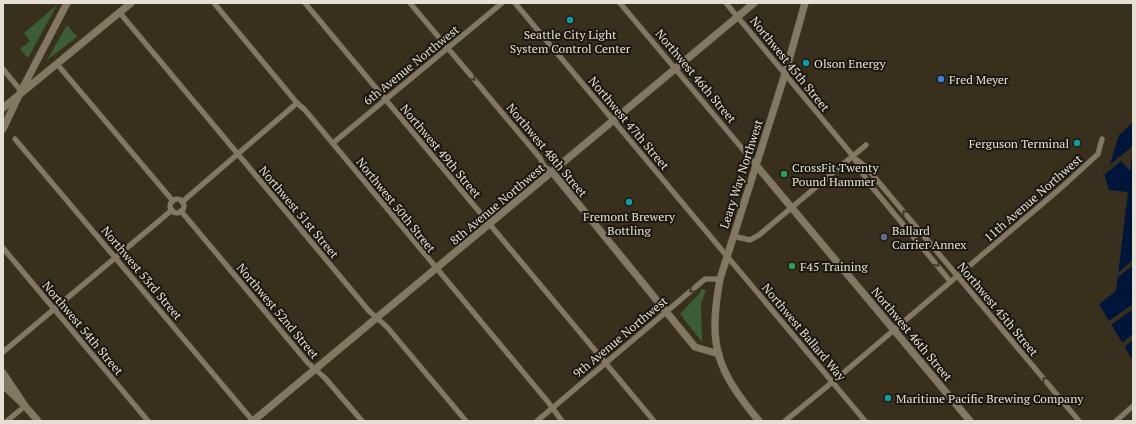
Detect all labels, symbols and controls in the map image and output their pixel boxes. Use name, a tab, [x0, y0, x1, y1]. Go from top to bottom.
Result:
street label: Northwest 45th Street	[747, 13, 833, 115]
marker: Seattle City Light System Control Center	[565, 15, 575, 25]
street label: 6th Avenue Northwest	[360, 22, 462, 108]
street label: Northwest 46th Street	[652, 26, 740, 126]
place label: Seattle City Light System Control Center	[510, 27, 631, 56]
place label: Olson Energy	[814, 56, 886, 71]
marker: Olson Energy	[801, 58, 811, 68]
place label: Fred Meyer	[949, 72, 1009, 87]
one-way arrow	[468, 73, 475, 81]
street label: Northwest 47th Street	[586, 73, 673, 173]
marker: Fred Meyer	[936, 74, 946, 84]
street label: Northwest 48th Street	[503, 100, 591, 200]
street label: Northwest 49th Street	[397, 101, 485, 201]
street label: Leary Way Northwest	[716, 117, 766, 230]
place label: Ferguson Terminal	[969, 136, 1069, 151]
marker: Ferguson Terminal	[1072, 138, 1082, 148]
street label: 11th Avenue Northwest	[981, 151, 1085, 245]
street label: Northwest 50th Street	[353, 154, 439, 256]
street label: 8th Avenue Northwest	[447, 160, 548, 248]
place label: CrossFit Twenty Pound Hammer	[792, 160, 879, 189]
street label: Northwest 51st Street	[256, 163, 342, 262]
marker: CrossFit Twenty Pound Hammer	[779, 169, 789, 179]
marker: Fremont Brewery Bottling	[624, 197, 634, 207]
place label: Fremont Brewery Bottling	[583, 209, 676, 238]
one-way arrow	[903, 211, 910, 218]
street label: Northwest 53rd Street	[98, 223, 186, 323]
place label: Ballard Carrier Annex	[892, 223, 967, 252]
marker: Ballard Carrier Annex	[879, 232, 889, 242]
place label: F45 Training	[800, 259, 868, 274]
one-way arrow	[932, 259, 940, 267]
street label: Northwest 45th Street	[954, 259, 1042, 359]
street label: Northwest 52nd Street	[234, 260, 323, 362]
marker: F45 Training	[787, 261, 797, 271]
street label: Northwest 54th Street	[39, 278, 127, 378]
street label: Northwest Ballard Way	[759, 280, 850, 384]
street label: Northwest 46th Street	[868, 284, 956, 384]
one-way arrow	[689, 286, 696, 293]
street label: 9th Avenue Northwest	[570, 293, 671, 381]
one-way arrow	[1043, 378, 1050, 385]
place label: Maritime Pacific Brewing Company	[896, 391, 1084, 406]
marker: Maritime Pacific Brewing Company	[883, 393, 893, 403]

